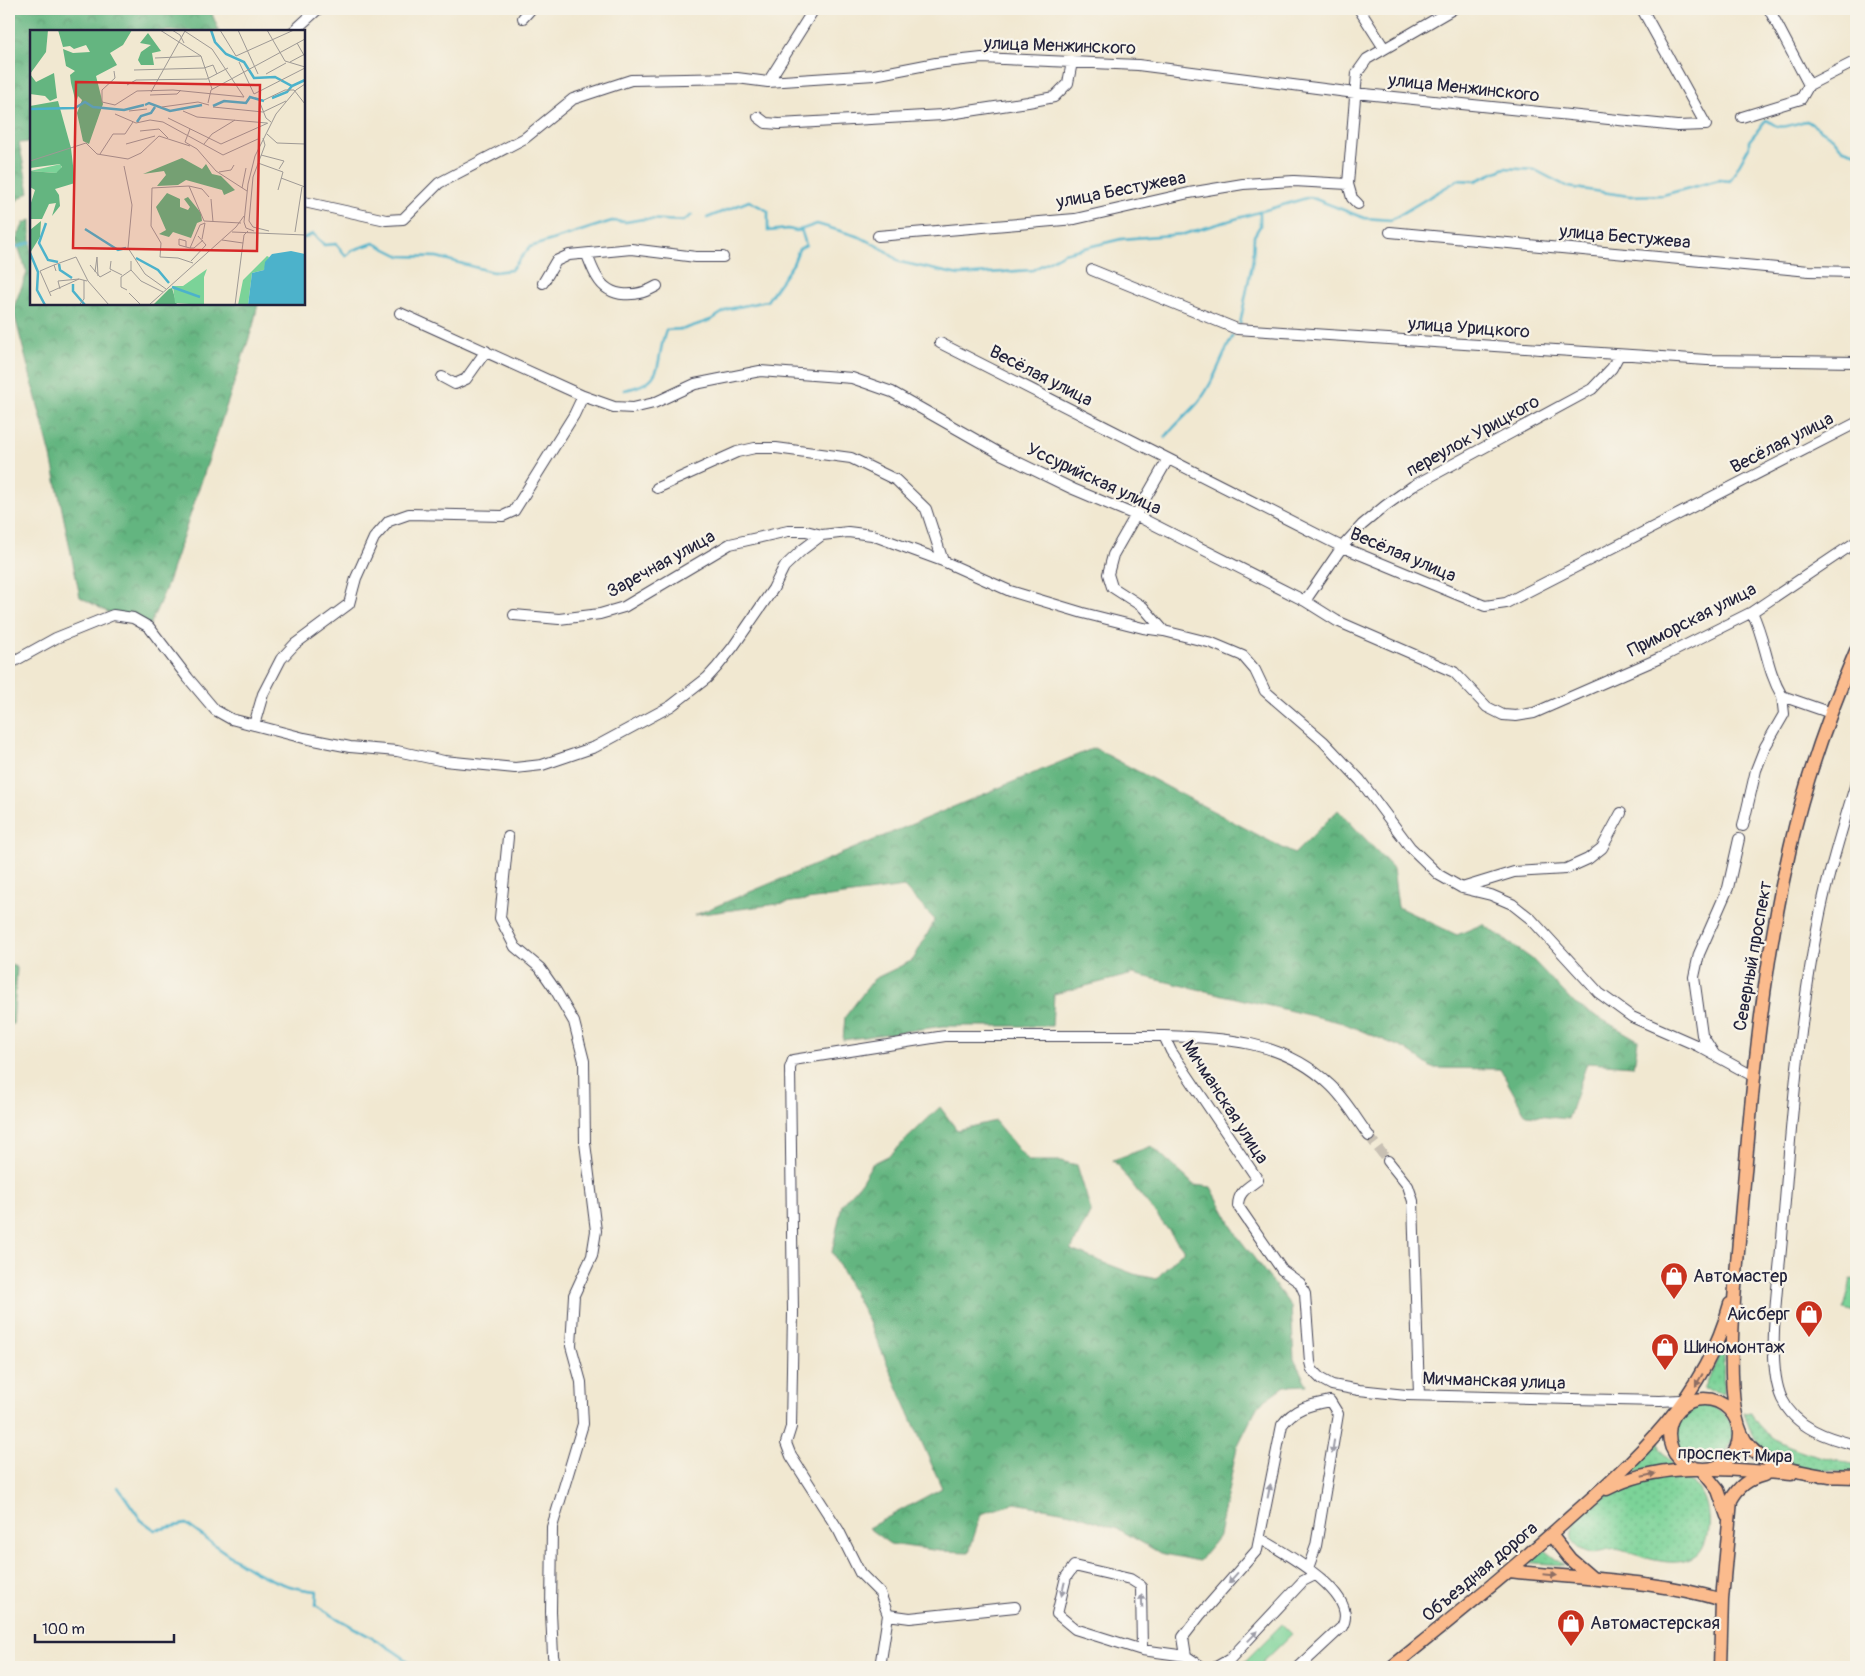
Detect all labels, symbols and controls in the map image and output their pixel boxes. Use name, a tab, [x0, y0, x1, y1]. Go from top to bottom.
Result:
inset map	[30, 30, 305, 305]
street label: улица Менжинского	[983, 32, 1137, 60]
street label: улица Менжинского	[1386, 69, 1541, 107]
street label: улица Бестужева	[1053, 166, 1188, 214]
street label: улица Бестужева	[1557, 220, 1692, 254]
street label: улица Урицкого	[1406, 312, 1531, 344]
street label: Весёлая улица	[985, 340, 1097, 412]
street label: переулок Урицкого	[1402, 390, 1544, 482]
street label: Весёлая улица	[1726, 407, 1838, 479]
street label: Уссурийская улица	[1023, 438, 1165, 520]
street label: Весёлая улица	[1347, 522, 1459, 588]
street label: Заречная улица	[603, 525, 719, 603]
street label: Приморская улица	[1624, 578, 1760, 662]
street label: Северный проспект	[1728, 879, 1778, 1033]
street label: Мичманская улица	[1176, 1036, 1274, 1168]
shop icon: Автомастер	[1659, 1261, 1689, 1300]
place label: Автомастер	[1693, 1265, 1788, 1288]
shop icon: Айсберг	[1794, 1299, 1824, 1338]
place label: Айсберг	[1727, 1303, 1790, 1326]
shop icon: Шиномонтаж	[1650, 1332, 1680, 1371]
place label: Шиномонтаж	[1684, 1336, 1785, 1359]
street label: Мичманская улица	[1422, 1367, 1566, 1395]
one-way arrow	[1694, 1373, 1703, 1386]
one-way arrow	[1328, 1439, 1336, 1455]
street label: проспект Мира	[1677, 1442, 1793, 1468]
one-way arrow	[1641, 1471, 1656, 1479]
one-way arrow	[1265, 1483, 1273, 1498]
street label: Объездная дорога	[1417, 1517, 1543, 1627]
one-way arrow	[1228, 1571, 1239, 1584]
one-way arrow	[1542, 1571, 1558, 1579]
one-way arrow	[1059, 1582, 1067, 1597]
one-way arrow	[1137, 1593, 1145, 1609]
shop icon: Автомастерская	[1556, 1608, 1586, 1647]
scale bar	[35, 1611, 174, 1643]
place label: Автомастерская	[1590, 1612, 1720, 1635]
text: 100 m	[42, 1620, 85, 1639]
one-way arrow	[1246, 1631, 1258, 1643]

